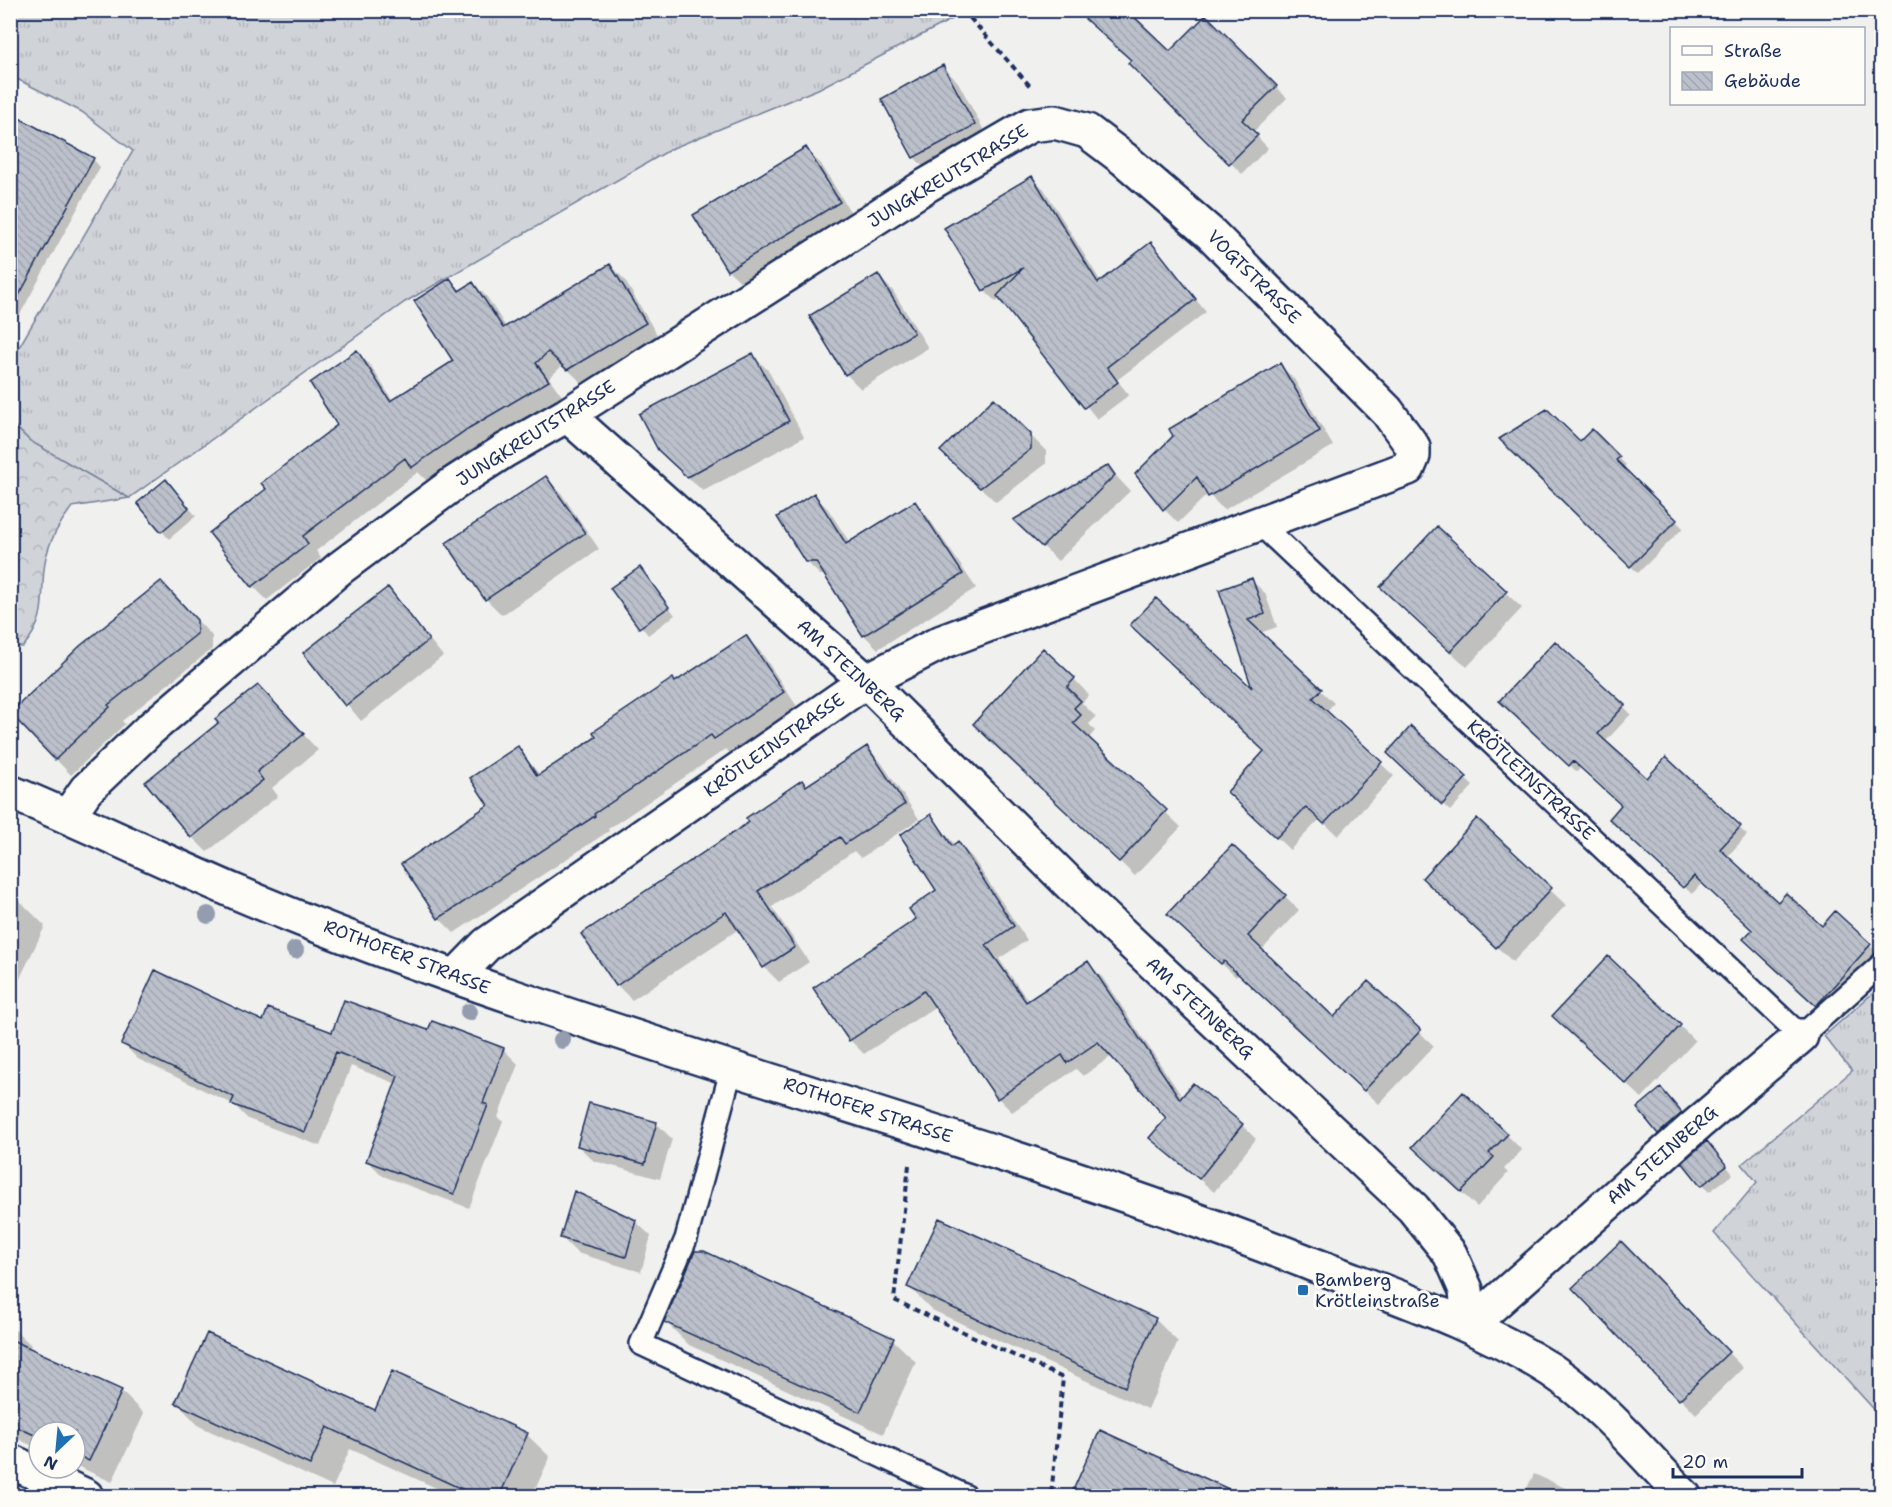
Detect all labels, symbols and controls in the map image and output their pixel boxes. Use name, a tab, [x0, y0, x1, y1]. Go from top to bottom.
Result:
legend	[1670, 27, 1865, 105]
text: Straße	[1724, 39, 1782, 63]
text: Gebäude	[1724, 69, 1801, 93]
street label: JUNGKREUTSTRASSE	[863, 119, 1033, 233]
street label: VOGTSTRASSE	[1202, 225, 1306, 329]
street label: JUNGKREUTSTRASSE	[452, 374, 620, 492]
street label: AM STEINBERG	[792, 614, 910, 727]
street label: KRÖTLEINSTRASSE	[699, 687, 849, 803]
street label: KRÖTLEINSTRASSE	[1462, 714, 1600, 846]
street label: ROTHOFER STRASSE	[320, 914, 494, 1000]
street label: AM STEINBERG	[1141, 952, 1259, 1065]
street label: ROTHOFER STRASSE	[780, 1071, 956, 1149]
street label: AM STEINBERG	[1601, 1100, 1723, 1210]
place label: Bamberg Krötleinstraße	[1315, 1268, 1440, 1313]
marker: Bamberg Krötleinstraße	[1296, 1283, 1310, 1297]
north arrow	[27, 1420, 87, 1480]
scale bar	[1673, 1441, 1802, 1479]
text: 20 m	[1682, 1450, 1728, 1474]
text: N	[40, 1451, 61, 1475]

